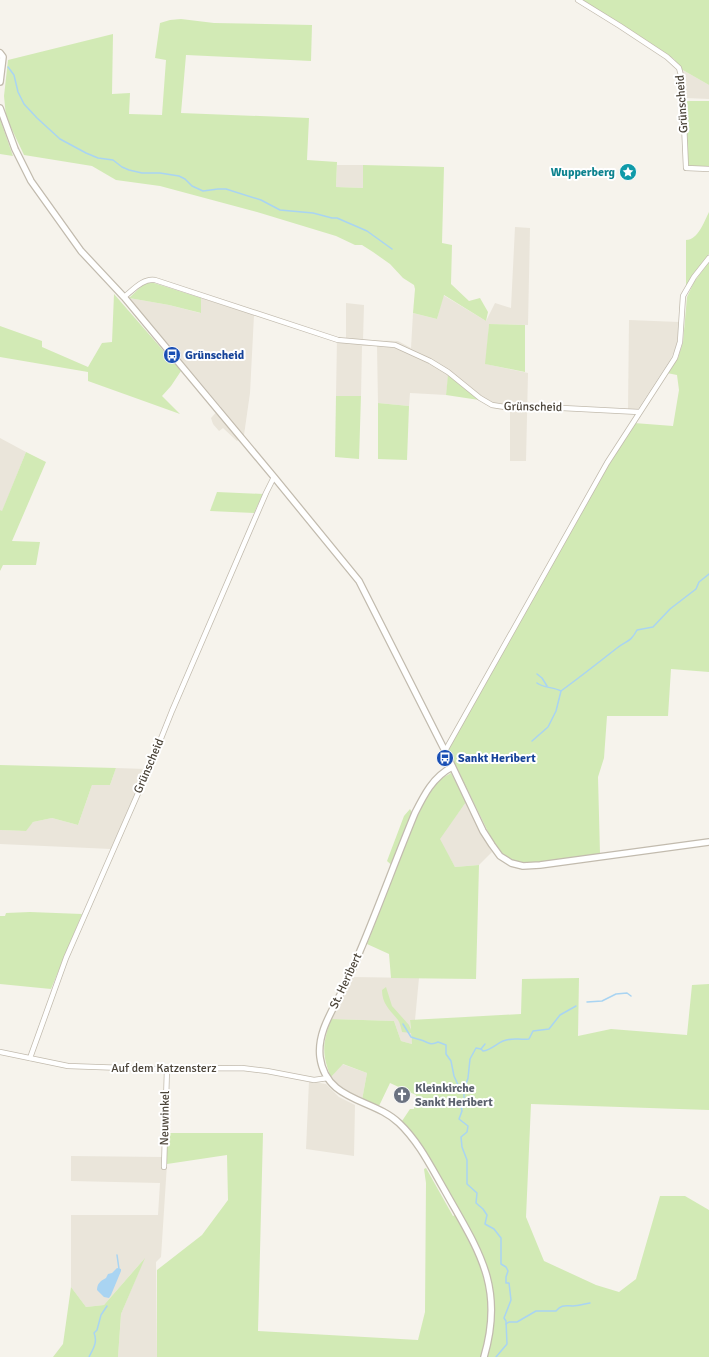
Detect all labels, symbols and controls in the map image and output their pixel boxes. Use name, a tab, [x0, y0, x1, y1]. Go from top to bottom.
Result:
street label: Grünscheid	[672, 74, 692, 134]
place icon: Wupperberg	[618, 162, 638, 182]
place label: Wupperberg	[551, 165, 616, 180]
bus stop icon: Grünscheid	[162, 345, 182, 365]
place label: Grünscheid	[185, 348, 245, 363]
street label: Grünscheid	[504, 399, 562, 415]
street label: Grünscheid	[131, 736, 167, 796]
bus stop icon: Sankt Heribert	[435, 748, 455, 768]
place label: Sankt Heribert	[458, 751, 536, 766]
street label: St. Heribert	[327, 951, 365, 1011]
street label: Auf dem Katzensterz	[111, 1061, 217, 1076]
place label: Kleinkirche Sankt Heribert	[415, 1081, 493, 1110]
church icon: Kleinkirche Sankt Heribert	[392, 1085, 412, 1105]
street label: Neuwinkel	[157, 1090, 173, 1145]

